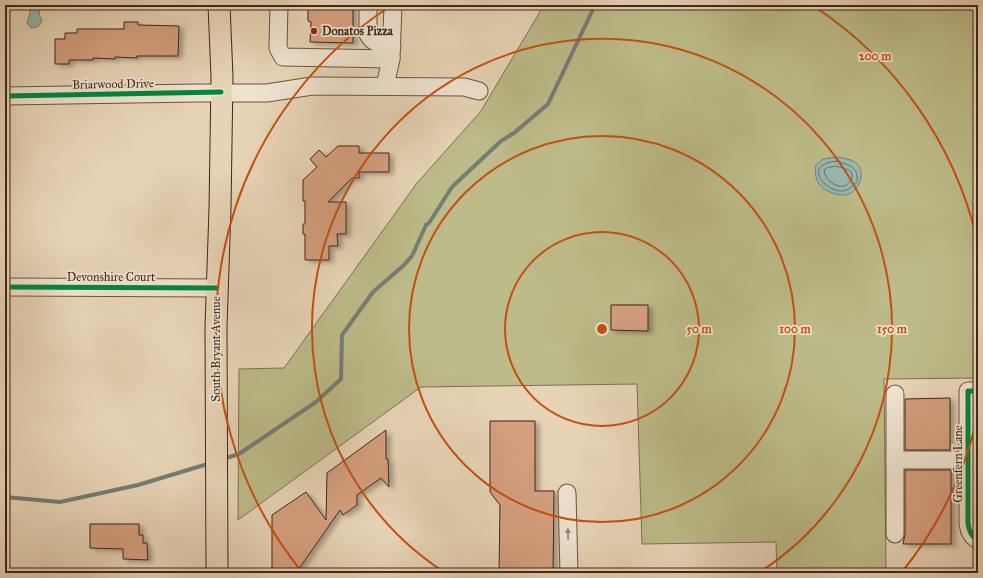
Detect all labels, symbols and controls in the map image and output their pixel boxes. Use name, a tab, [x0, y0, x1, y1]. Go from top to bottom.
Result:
place label: Donatos Pizza	[322, 24, 394, 38]
marker: Donatos Pizza	[309, 26, 319, 36]
text: 200 m	[859, 49, 892, 63]
street label: Briarwood Drive	[72, 76, 154, 92]
street label: Devonshire Court	[67, 270, 156, 284]
street label: South Bryant Avenue	[209, 296, 223, 402]
centre of rings	[595, 322, 609, 336]
text: 50 m	[686, 322, 713, 336]
text: 100 m	[779, 322, 812, 336]
text: 150 m	[877, 322, 908, 336]
street label: Greenfern Lane	[951, 425, 965, 503]
one-way arrow	[565, 527, 571, 540]

